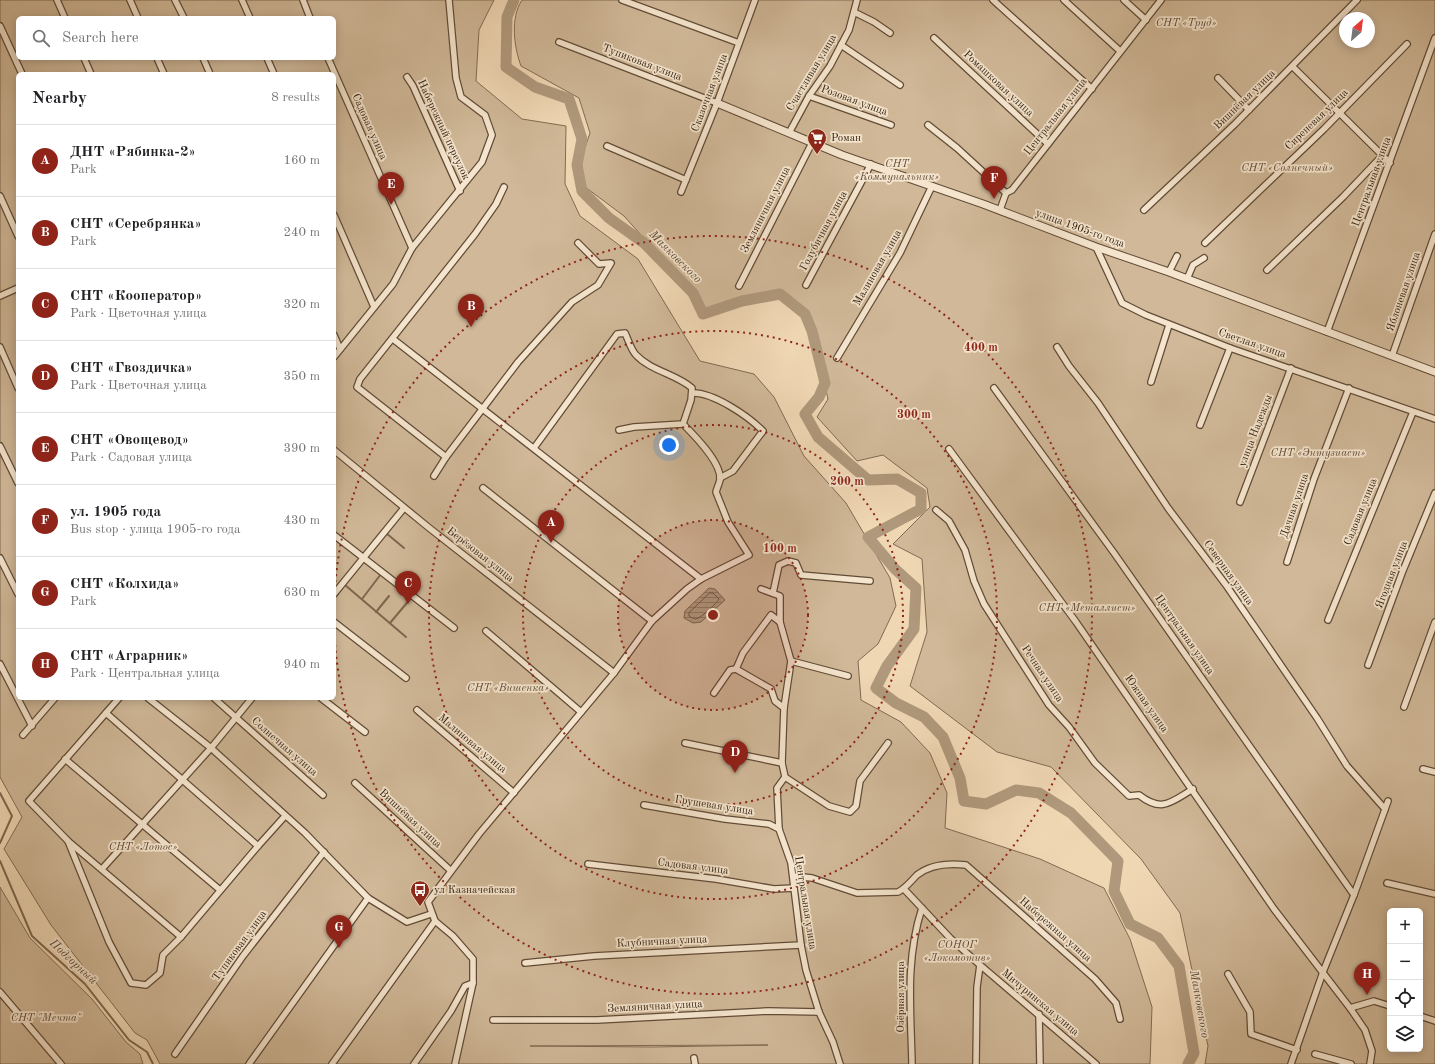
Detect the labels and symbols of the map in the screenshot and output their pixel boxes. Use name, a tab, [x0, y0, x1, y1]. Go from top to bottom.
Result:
north arrow	[1339, 12, 1375, 48]
park label: СНТ «Труд»	[1156, 18, 1216, 29]
street label: Счастливая улица	[785, 32, 839, 113]
street label: Тупиковая улица	[601, 43, 684, 83]
street label: Ромашковая улица	[961, 49, 1035, 119]
street label: Сказочная улица	[690, 52, 730, 133]
street label: Вишнёвая улица	[1212, 68, 1278, 132]
street label: Центральная улица	[1023, 76, 1090, 158]
street label: Набережный переулок	[415, 78, 471, 182]
street label: Розовая улица	[819, 84, 889, 118]
street label: Сиреневая улица	[1283, 87, 1351, 153]
street label: Садовая улица	[349, 92, 389, 162]
supermarket icon: Роман	[806, 127, 828, 155]
place label: Роман	[831, 133, 861, 144]
street label: Центральная улица	[1351, 135, 1394, 228]
park label: СНТ «Коммунальник»	[855, 159, 939, 183]
park label: СНТ «Солнечный»	[1241, 163, 1333, 174]
street label: Земляничная улица	[739, 165, 793, 255]
pin: F	[981, 166, 1007, 199]
pin: E	[378, 172, 404, 205]
street label: Голубичная улица	[798, 189, 850, 273]
street label: улица 1905-го года	[1034, 208, 1126, 250]
water label: Маяковского	[646, 228, 704, 286]
street label: Малиновая улица	[852, 228, 904, 308]
street label: Яблоневая улица	[1385, 250, 1423, 333]
pin: B	[458, 294, 484, 327]
street label: Светлая улица	[1217, 327, 1288, 361]
text: 400 m	[964, 342, 998, 354]
street label: улица Надежды	[1237, 393, 1275, 469]
text: 300 m	[897, 409, 931, 421]
your location	[659, 435, 679, 455]
park label: СНТ «Энтузиаст»	[1271, 448, 1366, 459]
street label: Дачная улица	[1279, 472, 1311, 540]
text: 200 m	[830, 476, 864, 488]
street label: Садовая улица	[1343, 476, 1380, 547]
pin: A	[538, 510, 564, 543]
street label: Берёзовая улица	[445, 526, 516, 585]
street label: Северная улица	[1201, 539, 1255, 608]
street label: Ягодная улица	[1374, 539, 1410, 610]
text: 100 m	[763, 543, 797, 555]
pin: C	[395, 571, 421, 604]
street label: Центральная улица	[1152, 593, 1216, 677]
park label: СНТ «Металлист»	[1039, 603, 1136, 614]
centre of rings	[706, 608, 720, 622]
street label: Речная улица	[1019, 644, 1065, 705]
street label: Южная улица	[1122, 673, 1170, 735]
park label: СНТ «Вишенка»	[467, 683, 549, 694]
street label: Малиновая улица	[436, 712, 509, 776]
street label: Солнечная улица	[249, 716, 319, 779]
pin: D	[722, 740, 748, 773]
street label: Вишнёвая улица	[377, 787, 444, 851]
street label: Грушевая улица	[674, 794, 755, 818]
park label: СНТ «Лотос»	[109, 842, 178, 853]
street label: Центральная улица	[792, 855, 818, 951]
street label: Садовая улица	[657, 857, 730, 877]
bus stop icon: ул Казначейская	[409, 879, 431, 907]
place label: ул Казначейская	[434, 885, 516, 896]
street label: Набережная улица	[1017, 896, 1094, 965]
street label: Тупиковая улица	[211, 908, 270, 983]
pin: G	[326, 915, 352, 948]
street label: Клубничная улица	[616, 934, 708, 950]
water label: Подгорный	[46, 937, 99, 987]
park label: СОНОГ «Локомотив»	[924, 940, 991, 964]
street label: Озёрная улица	[896, 961, 907, 1033]
pin: H	[1354, 962, 1380, 995]
street label: Мичуринская улица	[999, 968, 1081, 1039]
water label: Маяковского	[1187, 968, 1211, 1039]
street label: Земляничная улица	[607, 999, 703, 1015]
park label: СНТ "Мечта"	[11, 1013, 82, 1024]

